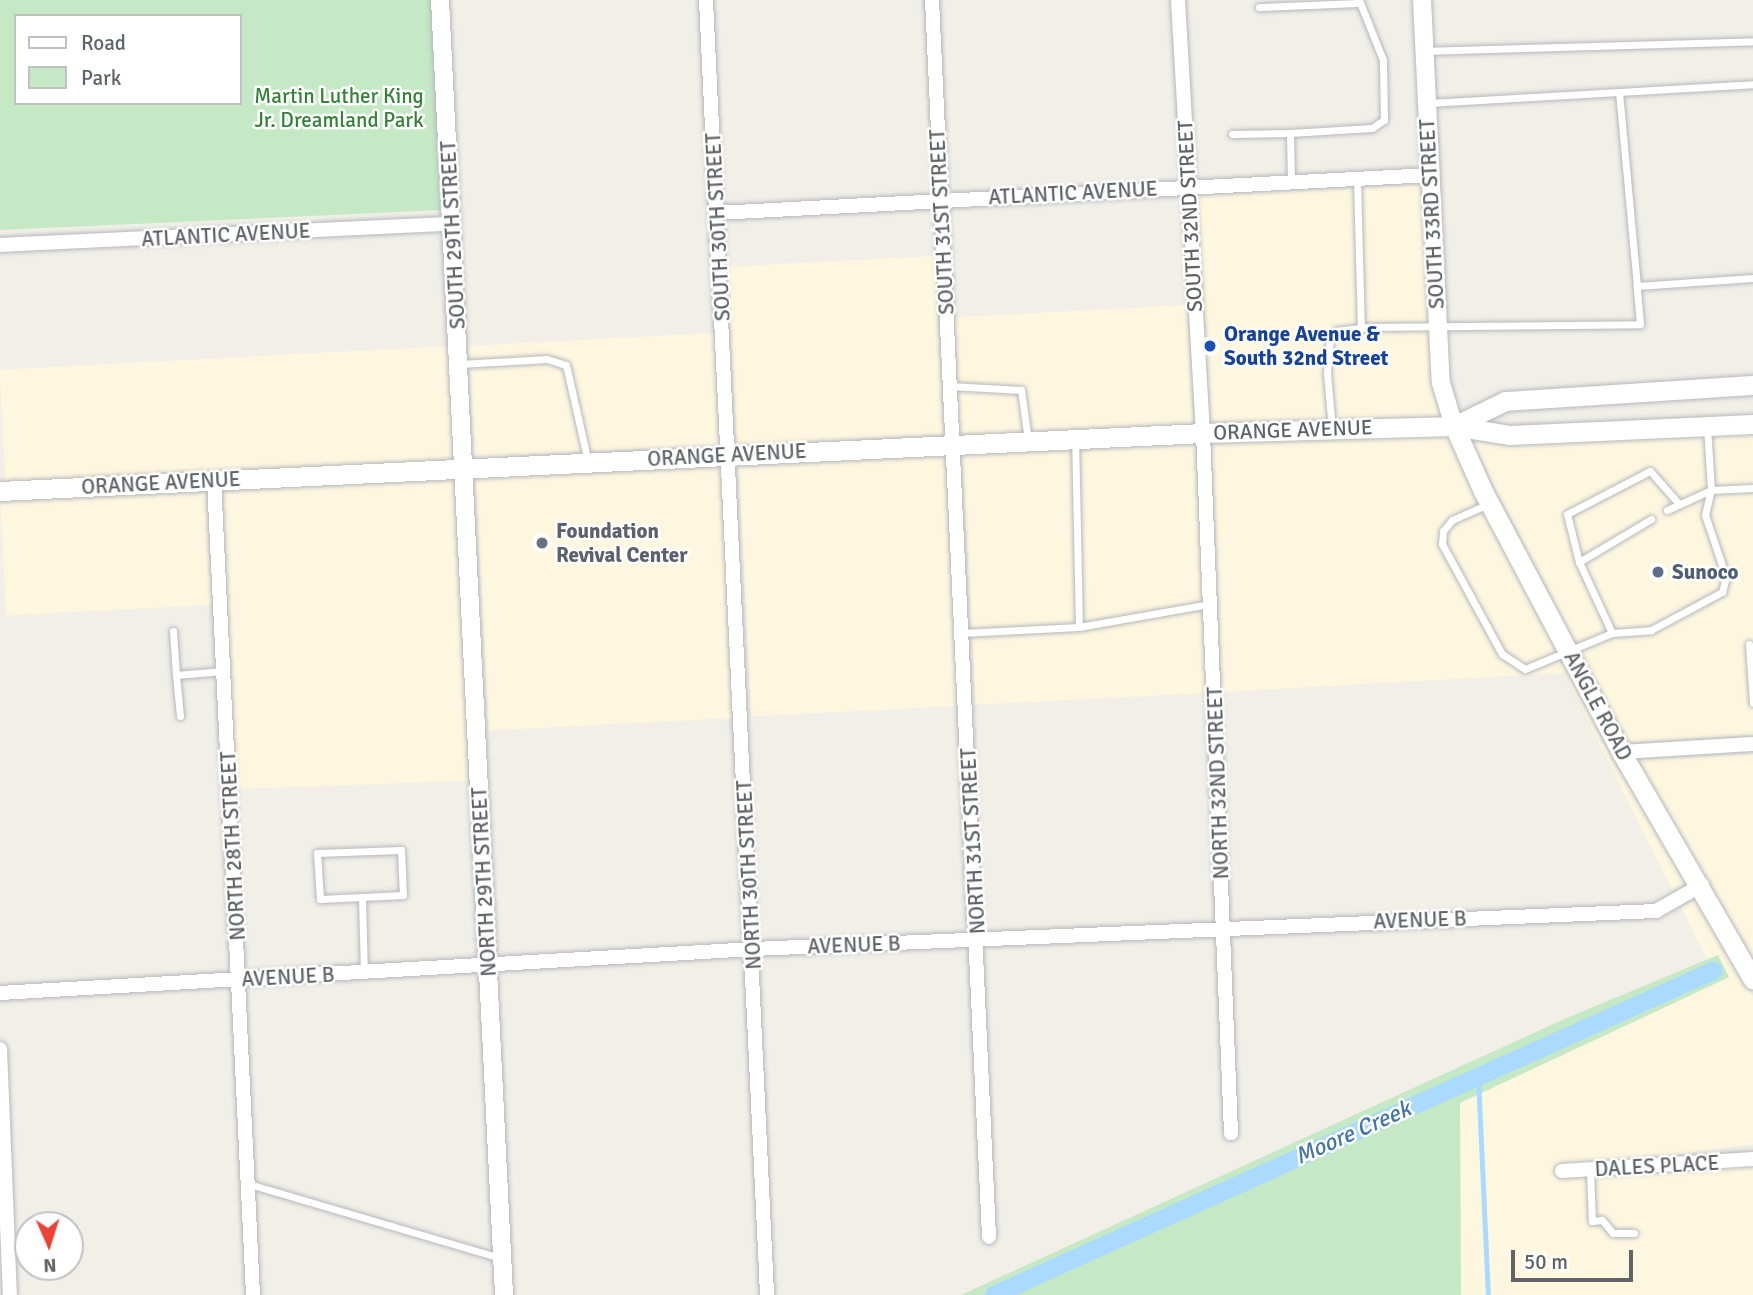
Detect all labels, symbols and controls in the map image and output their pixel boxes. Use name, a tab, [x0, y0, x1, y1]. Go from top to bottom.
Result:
legend	[14, 14, 242, 105]
text: Road	[81, 30, 126, 56]
text: Park	[81, 65, 121, 91]
park label: Martin Luther King Jr. Dreamland Park	[254, 83, 424, 133]
street label: SOUTH 33RD STREET	[1414, 118, 1450, 310]
street label: SOUTH 32ND STREET	[1172, 120, 1208, 312]
street label: SOUTH 31ST STREET	[925, 129, 959, 315]
street label: SOUTH 30TH STREET	[700, 132, 736, 322]
street label: SOUTH 29TH STREET	[435, 140, 471, 330]
street label: ATLANTIC AVENUE	[988, 176, 1158, 210]
street label: ATLANTIC AVENUE	[141, 218, 311, 252]
place label: Orange Avenue & South 32nd Street	[1224, 321, 1388, 371]
marker: Orange Avenue & South 32nd Street	[1202, 338, 1218, 354]
street label: ORANGE AVENUE	[1213, 415, 1373, 445]
street label: ORANGE AVENUE	[647, 438, 807, 472]
street label: ORANGE AVENUE	[81, 466, 241, 500]
place label: Foundation Revival Center	[556, 518, 688, 568]
marker: Foundation Revival Center	[534, 535, 550, 551]
place label: Sunoco	[1672, 559, 1738, 585]
marker: Sunoco	[1650, 564, 1666, 580]
street label: ANGLE ROAD	[1559, 647, 1637, 765]
street label: NORTH 32ND STREET	[1202, 686, 1234, 880]
street label: NORTH 31ST STREET	[956, 747, 990, 935]
street label: NORTH 28TH STREET	[215, 751, 251, 941]
street label: NORTH 30TH STREET	[731, 780, 767, 970]
street label: NORTH 29TH STREET	[466, 787, 502, 977]
street label: AVENUE B	[1373, 906, 1467, 934]
street label: AVENUE B	[807, 931, 901, 959]
street label: AVENUE B	[241, 962, 335, 992]
water label: Moore Creek	[1291, 1095, 1415, 1171]
street label: DALES PLACE	[1594, 1150, 1720, 1182]
north arrow	[14, 1211, 84, 1281]
scale bar	[1515, 1236, 1638, 1280]
text: 50 m	[1524, 1249, 1568, 1275]
text: N	[43, 1253, 57, 1277]

